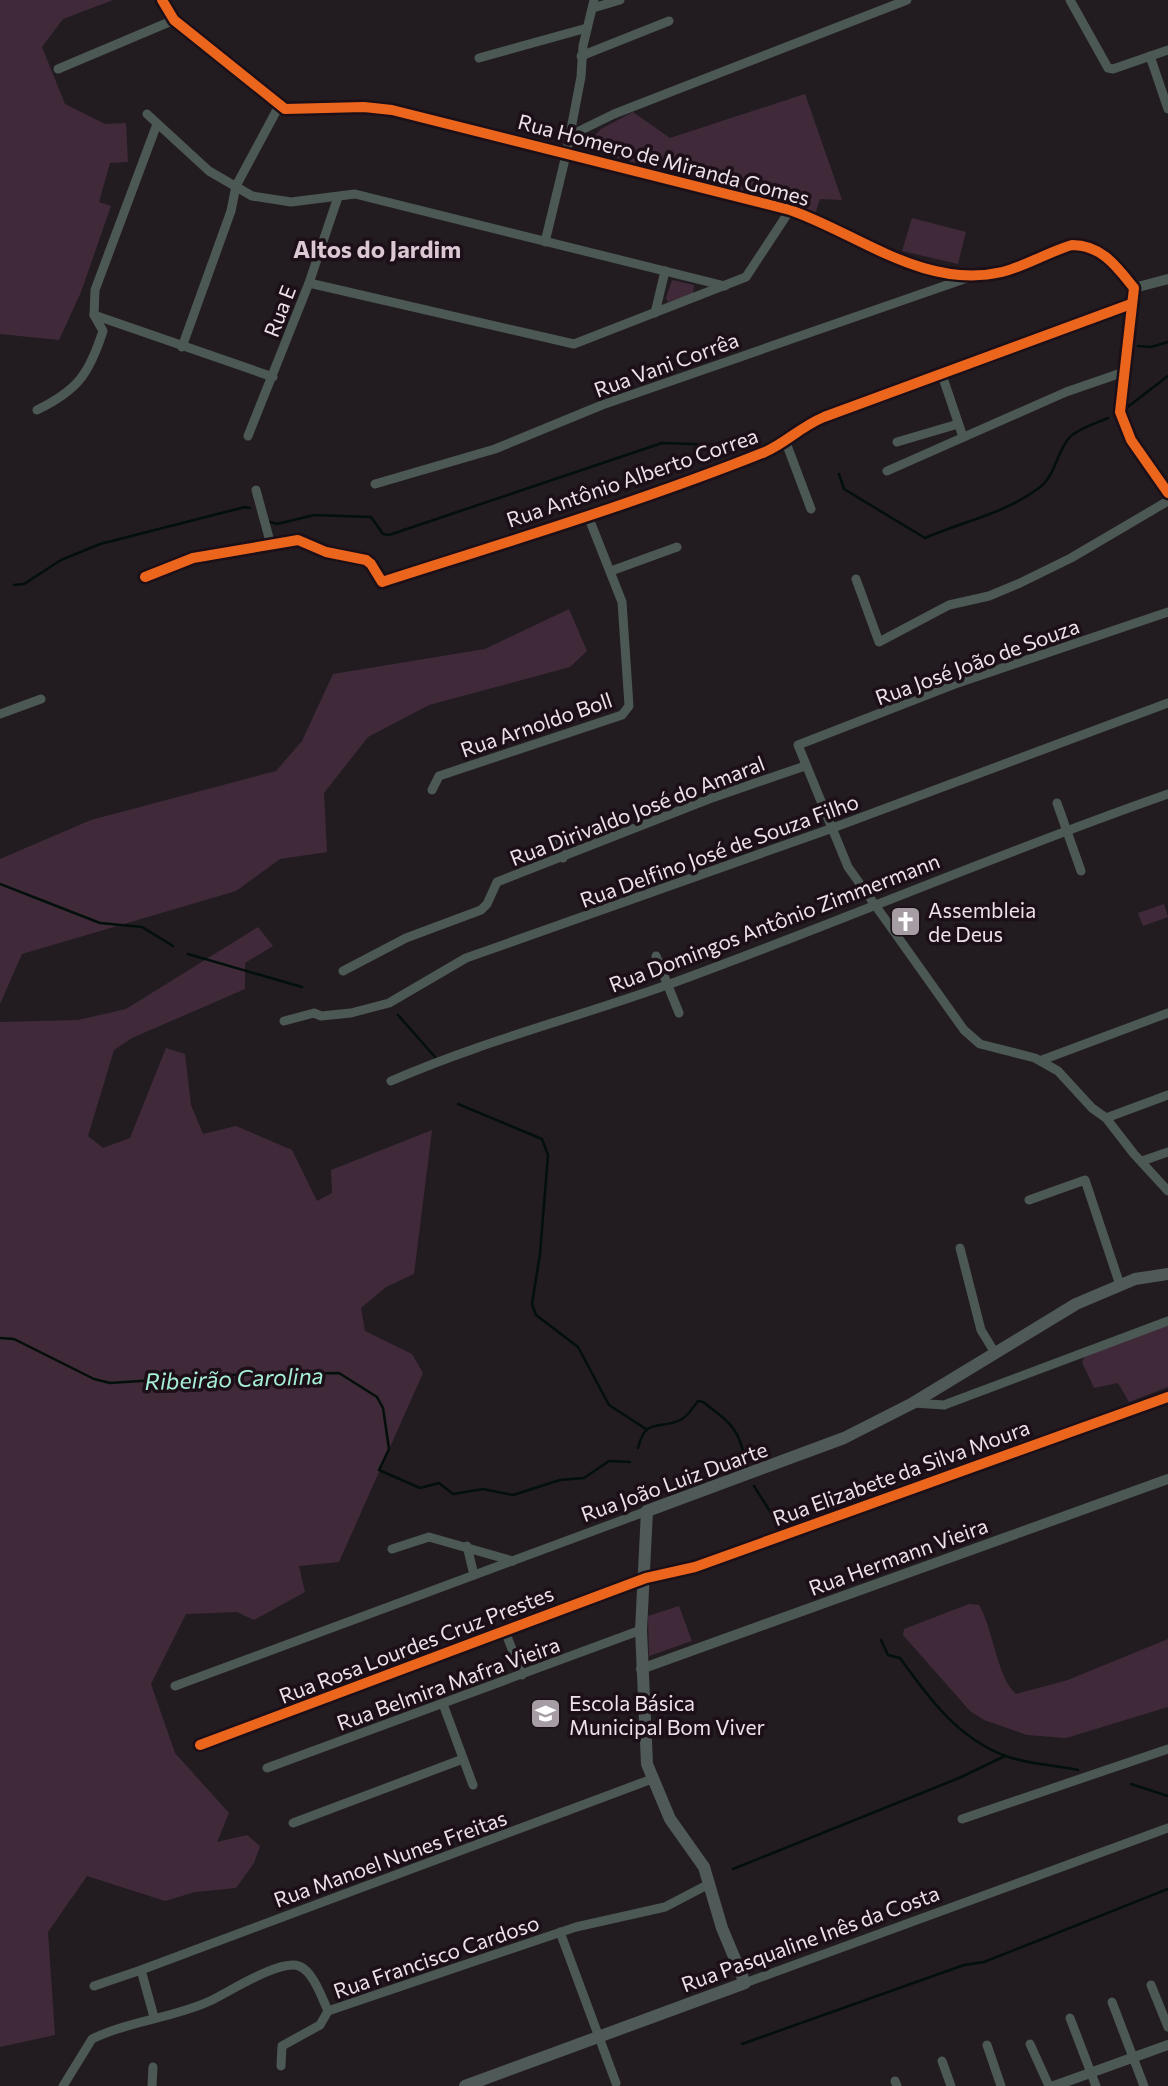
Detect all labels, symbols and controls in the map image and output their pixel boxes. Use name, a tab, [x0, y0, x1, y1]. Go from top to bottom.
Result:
street label: Rua Homero de Miranda Gomes	[515, 108, 813, 210]
district label: Altos do Jardim	[293, 234, 461, 263]
street label: Rua E	[258, 282, 300, 340]
street label: Rua Vani Corrêa	[590, 326, 742, 402]
street label: Rua Antônio Alberto Correa	[503, 422, 761, 532]
street label: Rua José João de Souza	[872, 612, 1082, 710]
street label: Rua Arnoldo Boll	[457, 686, 615, 762]
street label: Rua Dirivaldo José do Amaral	[506, 750, 768, 870]
street label: Rua Delfino José de Souza Filho	[576, 788, 862, 912]
street label: Rua Domingos Antônio Zimmermann	[605, 847, 943, 997]
place label: Assembleia de Deus	[928, 897, 1036, 946]
church icon: Assembleia de Deus	[888, 904, 922, 938]
water label: Ribeirão Carolina	[144, 1361, 324, 1395]
street label: Rua Elizabete da Silva Moura	[769, 1414, 1033, 1530]
street label: Rua João Luiz Duarte	[577, 1436, 771, 1526]
street label: Rua Hermann Vieira	[805, 1512, 991, 1600]
street label: Rua Rosa Lourdes Cruz Prestes	[275, 1580, 557, 1708]
street label: Rua Belmira Mafra Vieira	[333, 1631, 563, 1735]
place label: Escola Básica Municipal Bom Viver	[569, 1690, 765, 1739]
school or university icon: Escola Básica Municipal Bom Viver	[529, 1697, 563, 1731]
street label: Rua Manoel Nunes Freitas	[270, 1804, 510, 1912]
street label: Rua Pasqualine Inês da Costa	[678, 1880, 942, 1996]
street label: Rua Francisco Cardoso	[330, 1909, 542, 2003]

